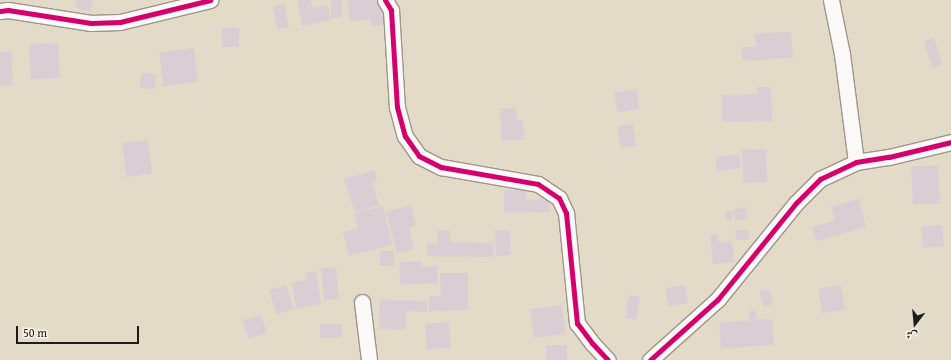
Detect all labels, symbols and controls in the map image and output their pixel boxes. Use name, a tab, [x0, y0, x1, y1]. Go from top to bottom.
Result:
north arrow	[895, 304, 935, 344]
scale bar	[18, 318, 141, 344]
text: 50 m	[23, 324, 47, 341]
text: ش	[904, 326, 919, 345]

